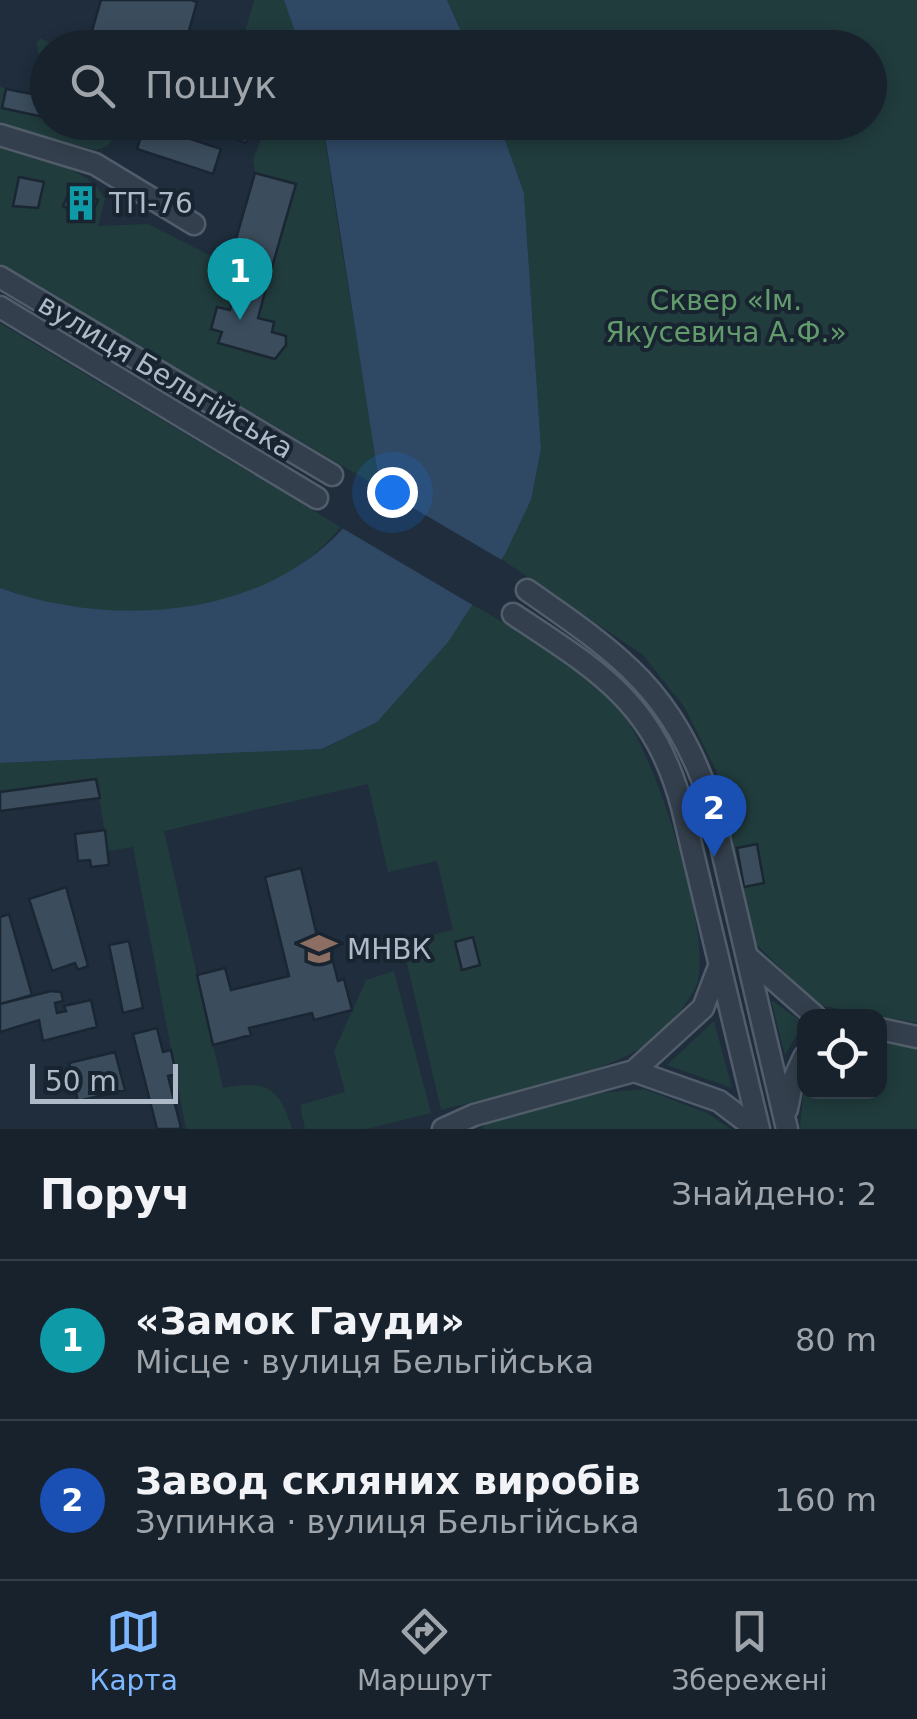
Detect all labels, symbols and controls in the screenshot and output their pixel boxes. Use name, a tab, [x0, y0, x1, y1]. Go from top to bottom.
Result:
search box	[30, 30, 887, 140]
icon: search	[65, 58, 120, 113]
text: Пошук	[145, 63, 277, 107]
building icon: ТП-76	[62, 184, 100, 222]
place label: ТП-76	[108, 187, 193, 220]
pin: 1	[208, 238, 272, 320]
park label: Сквер «Ім. Якусевича А.Ф.»	[605, 284, 847, 349]
street label: вулиця Бельгійська	[32, 287, 299, 466]
your location	[367, 467, 418, 518]
pin: 2	[682, 774, 746, 857]
school or university icon: МНВК	[300, 930, 338, 968]
place label: МНВК	[347, 933, 431, 966]
map controls	[797, 1009, 887, 1099]
button: locate	[797, 1009, 887, 1099]
scale bar	[30, 1059, 178, 1104]
text: 50 m	[45, 1065, 117, 1098]
text: Поруч	[40, 1170, 190, 1219]
text: Знайдено: 2	[672, 1175, 877, 1213]
text: «Замок Гауди»	[135, 1299, 465, 1343]
text: 1	[61, 1321, 84, 1359]
text: 80 m	[795, 1321, 877, 1359]
text: Місце · вулиця Бельгійська	[135, 1343, 594, 1381]
text: Завод скляних виробів	[135, 1459, 640, 1503]
text: 2	[61, 1481, 84, 1519]
text: 160 m	[775, 1481, 877, 1519]
text: Зупинка · вулиця Бельгійська	[135, 1503, 640, 1541]
tab: Карта	[90, 1604, 178, 1697]
tab: Маршрут	[357, 1604, 492, 1697]
tab: Збережені	[671, 1604, 827, 1697]

